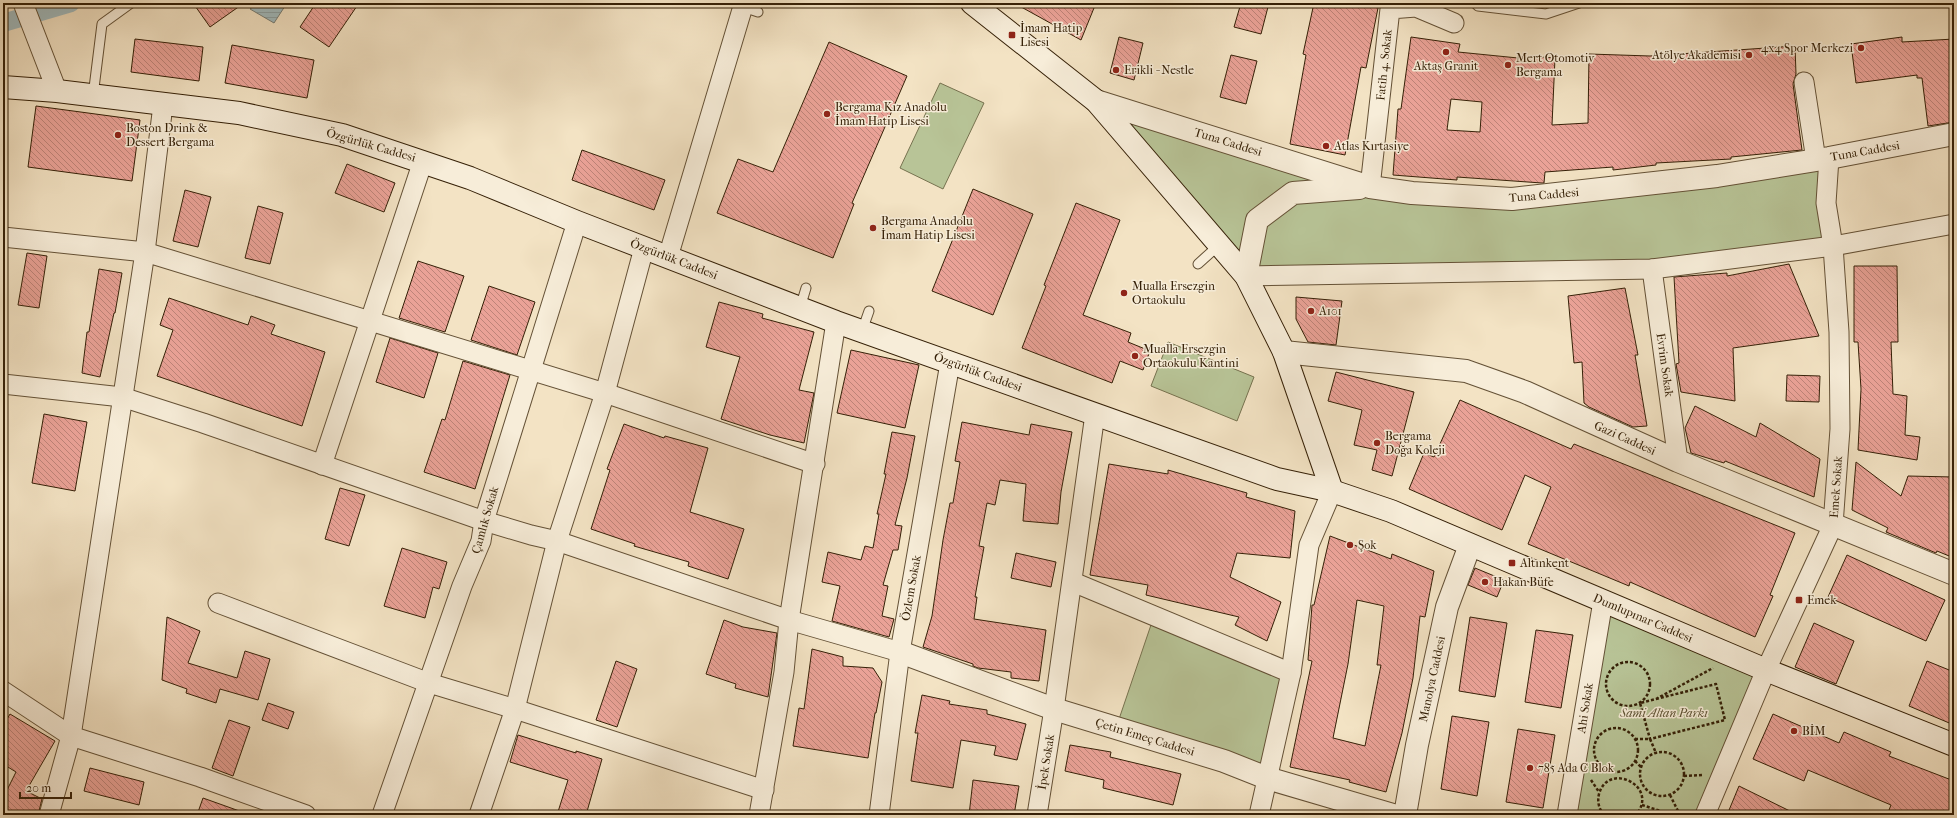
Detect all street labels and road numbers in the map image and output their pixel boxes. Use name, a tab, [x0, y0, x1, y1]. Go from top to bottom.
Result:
street label: Fatih 4. Sokak	[1373, 28, 1395, 101]
street label: Özgürlük Caddesi	[325, 125, 418, 165]
street label: Tuna Caddesi	[1192, 125, 1264, 159]
street label: Tuna Caddesi	[1829, 138, 1901, 164]
street label: Tuna Caddesi	[1508, 185, 1580, 205]
street label: Özgürlük Caddesi	[628, 235, 721, 282]
street label: Evrim Sokak	[1654, 332, 1677, 399]
street label: Özgürlük Caddesi	[932, 349, 1025, 395]
street label: Gazi Caddesi	[1592, 418, 1658, 458]
street label: Emek Sokak	[1827, 455, 1845, 518]
street label: Çamlık Sokak	[469, 484, 502, 555]
street label: Özlem Sokak	[897, 553, 924, 622]
street label: Dumlupınar Caddesi	[1591, 591, 1695, 645]
street label: Manolya Caddesi	[1416, 634, 1448, 723]
street label: Ahi Sokak	[1574, 681, 1596, 735]
street label: Çetin Emeç Caddesi	[1093, 715, 1197, 760]
street label: İpek Sokak	[1034, 732, 1057, 791]

